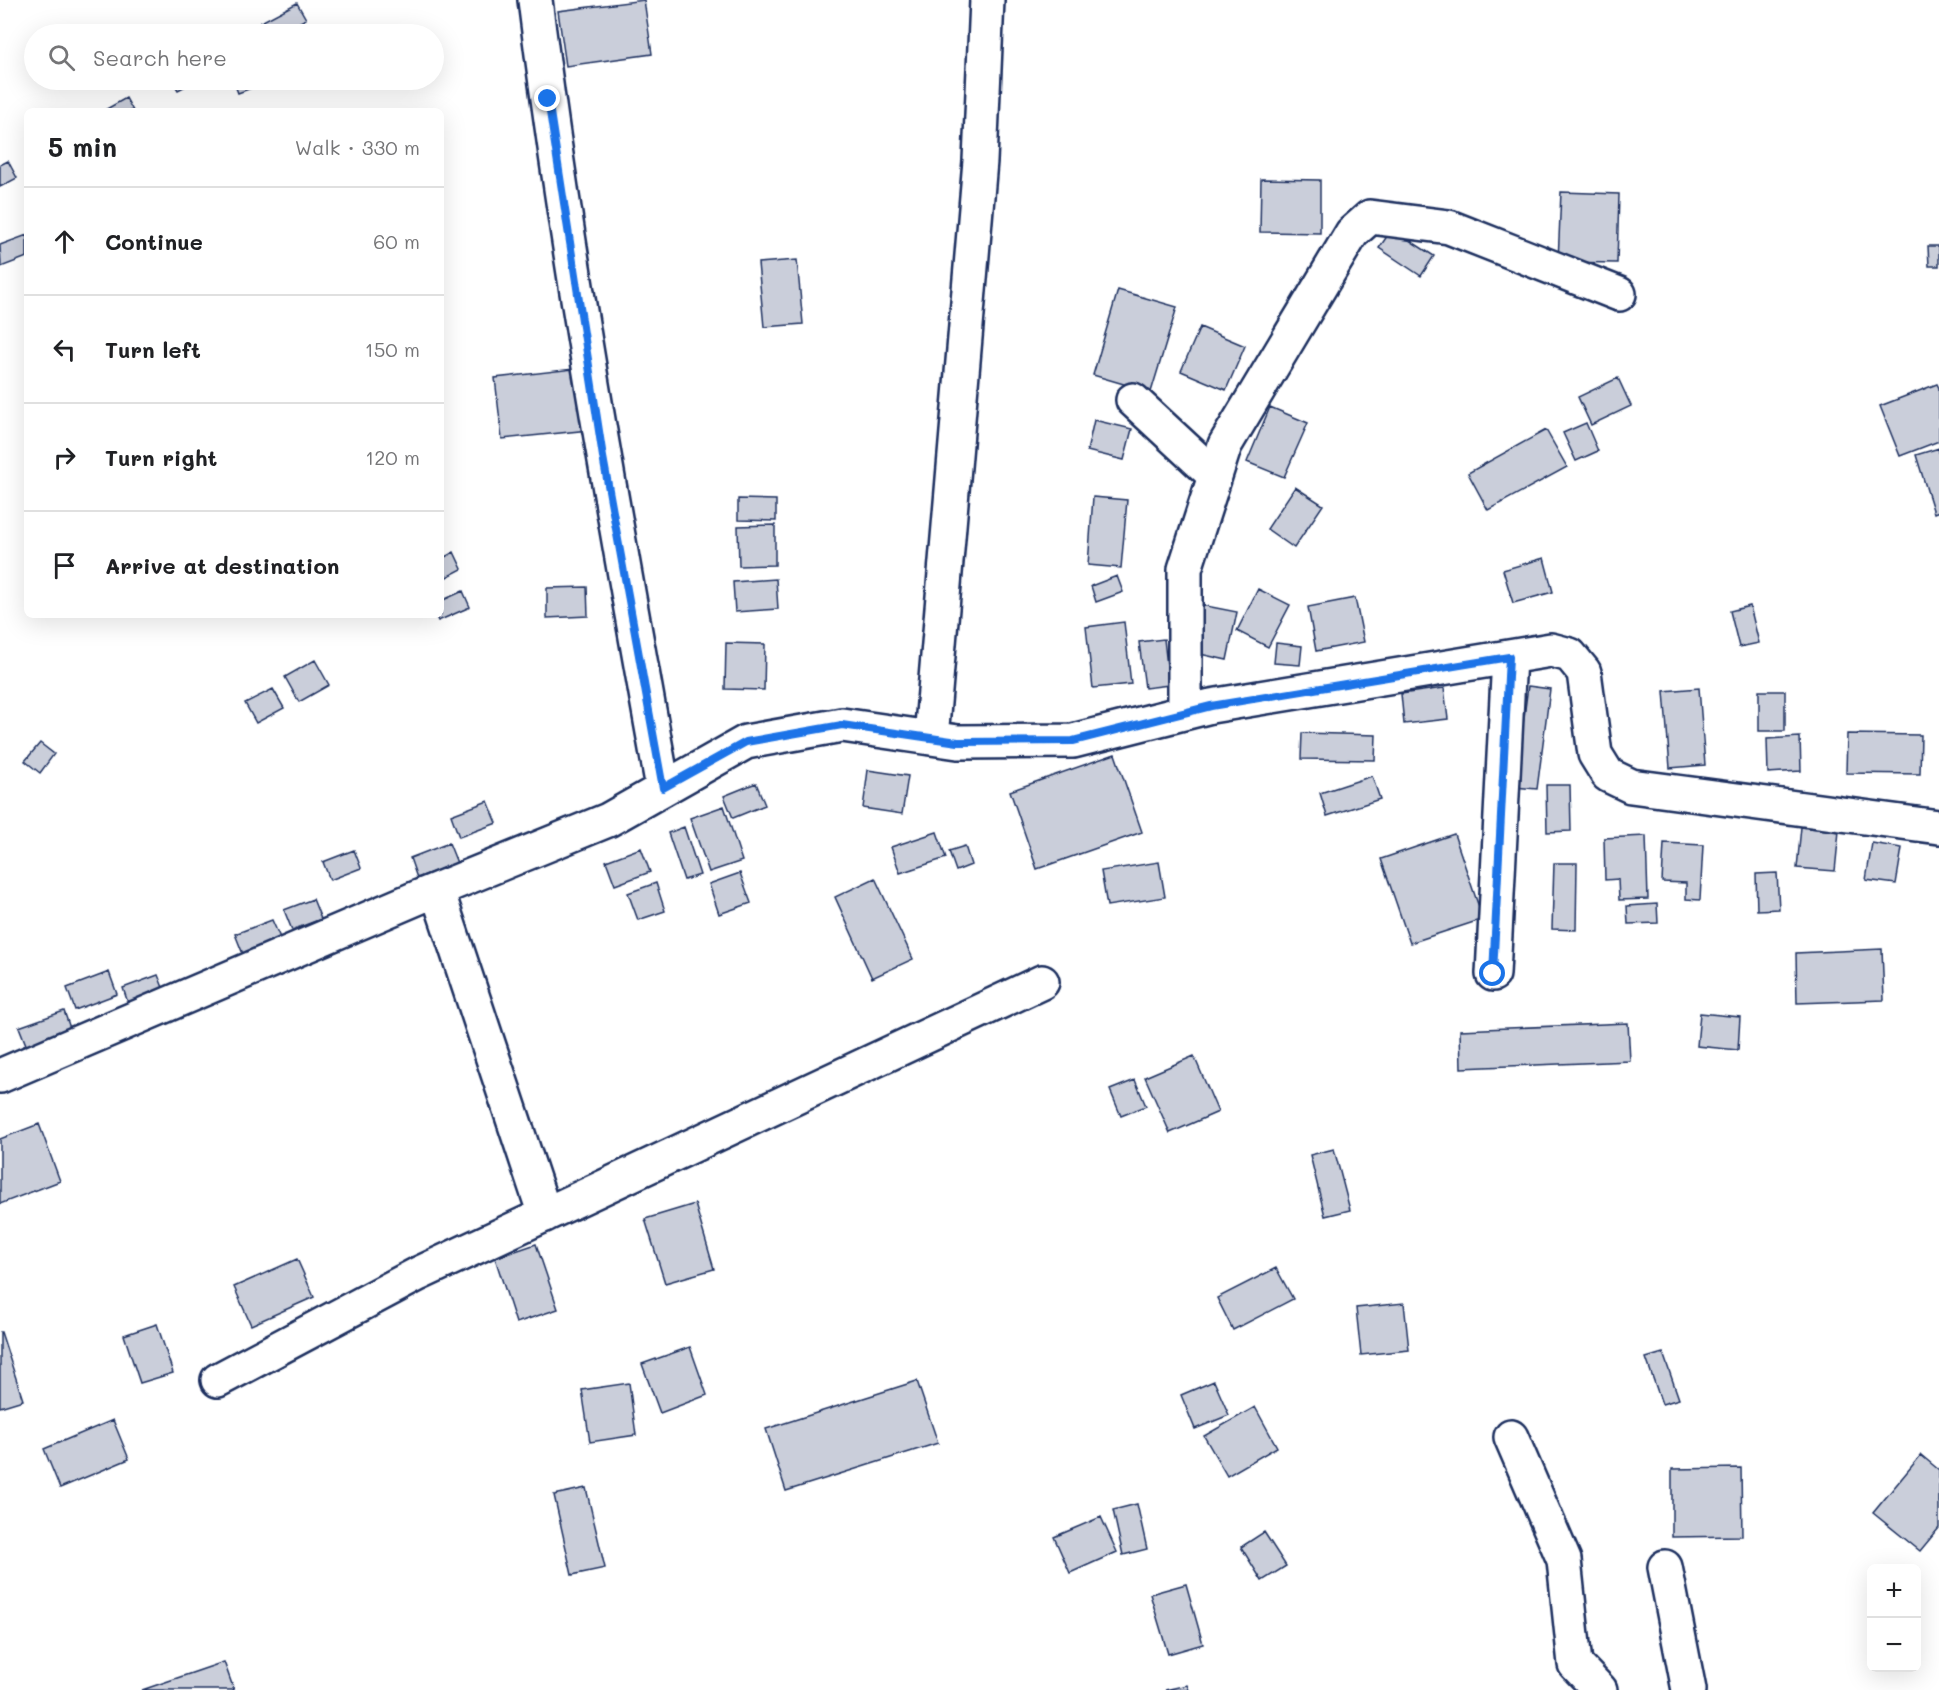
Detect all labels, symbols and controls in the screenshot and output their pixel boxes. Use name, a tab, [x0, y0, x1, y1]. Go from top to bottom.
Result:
search box	[24, 24, 444, 90]
icon: search	[45, 41, 78, 74]
text: Search here	[93, 43, 227, 72]
route end	[534, 85, 560, 111]
text: 5 min	[48, 130, 117, 164]
text: Walk · 330 m	[295, 134, 420, 160]
icon: ahead	[48, 225, 81, 258]
text: Continue	[105, 227, 203, 256]
text: 60 m	[373, 228, 420, 254]
icon: left	[48, 333, 81, 366]
text: Turn left	[105, 335, 201, 364]
text: 150 m	[365, 336, 420, 362]
icon: right	[48, 441, 81, 474]
text: Turn right	[105, 443, 217, 472]
text: 120 m	[365, 444, 420, 470]
icon: arrive	[48, 549, 81, 582]
text: Arrive at destination	[105, 551, 340, 580]
route start	[1479, 960, 1505, 986]
map controls	[1867, 1564, 1921, 1672]
button: +	[1867, 1564, 1921, 1618]
button: −	[1867, 1618, 1921, 1672]

